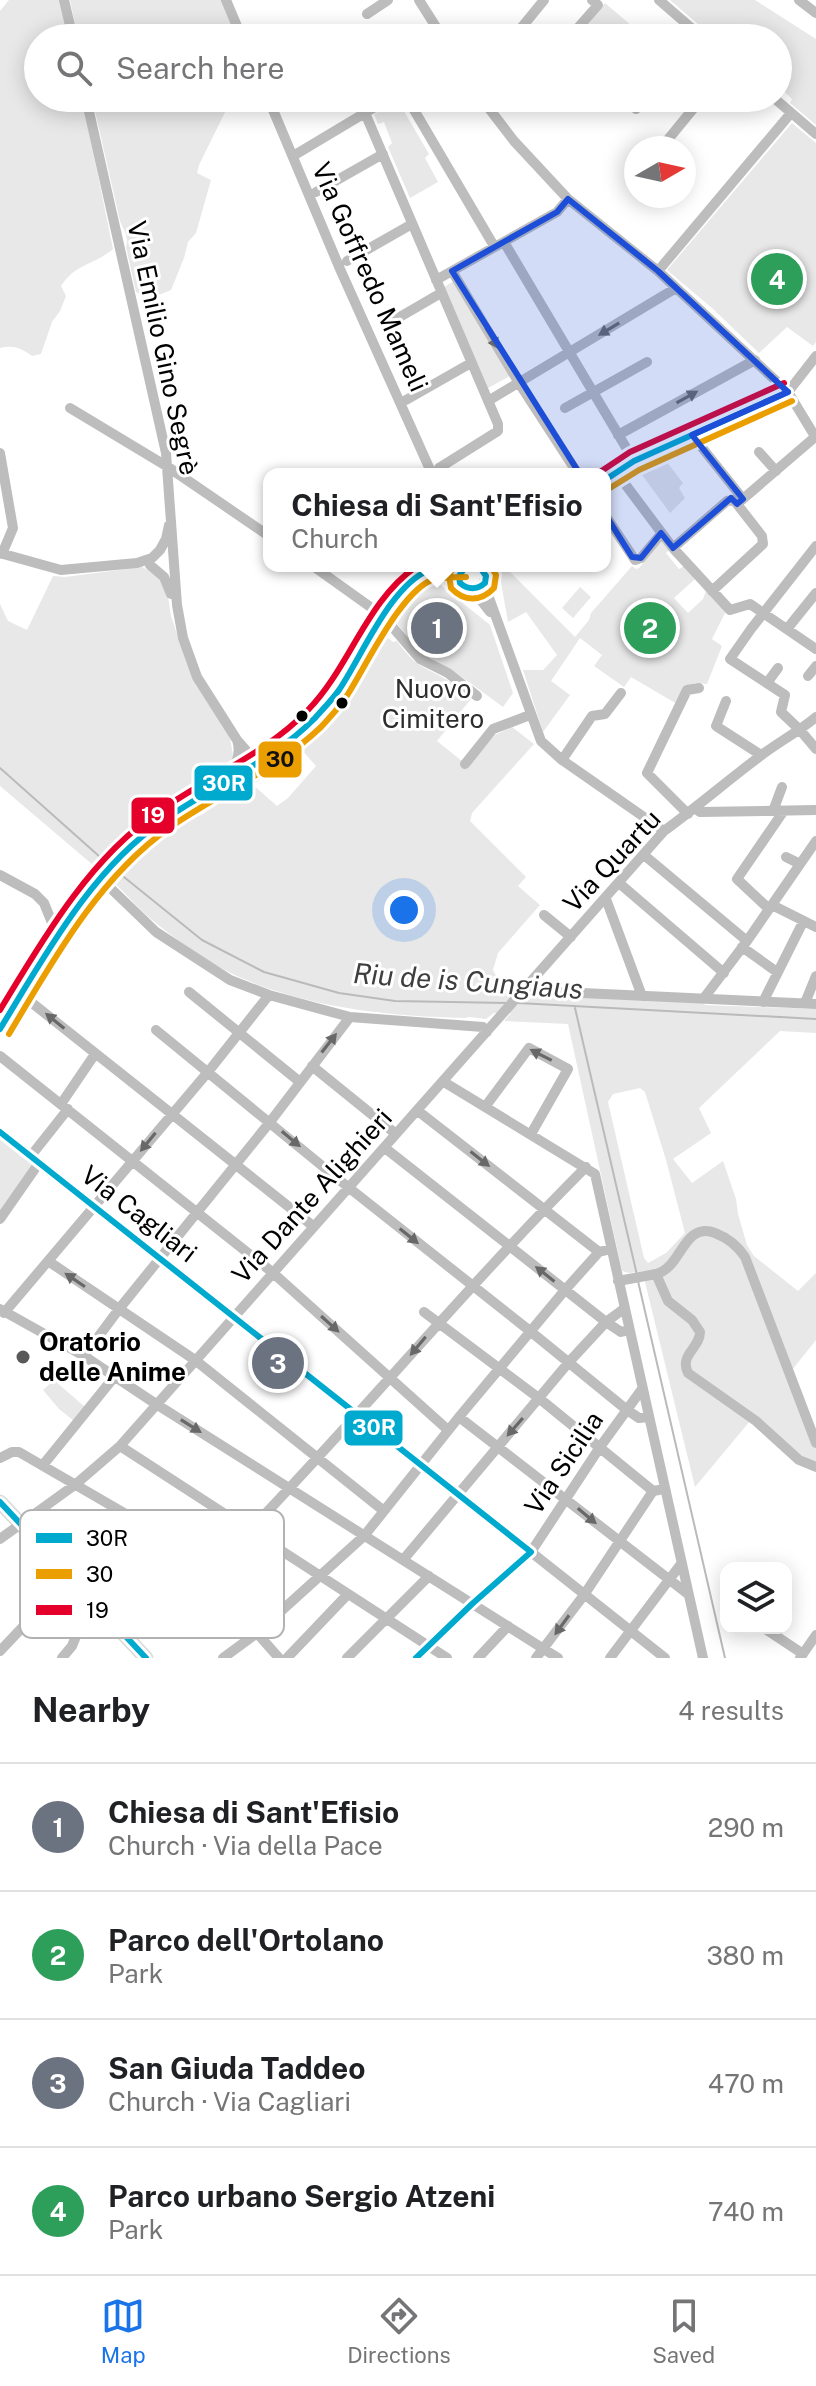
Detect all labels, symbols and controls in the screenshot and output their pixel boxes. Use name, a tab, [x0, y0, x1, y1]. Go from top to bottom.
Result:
search box	[24, 24, 792, 112]
icon: search	[52, 46, 96, 90]
text: Search here	[116, 50, 284, 86]
north arrow	[624, 136, 696, 208]
street label: Via Goffredo Mameli	[306, 157, 435, 396]
street label: Via Emilio Gino Segrè	[121, 218, 206, 478]
pin: 4	[751, 249, 803, 309]
one-way arrow	[598, 321, 620, 335]
one-way arrow	[485, 327, 499, 349]
one-way arrow	[675, 391, 698, 404]
popup	[263, 468, 611, 572]
text: Chiesa di Sant'Efisio	[291, 487, 583, 523]
text: Church	[291, 523, 378, 554]
pin: 1	[411, 598, 463, 658]
pin: 2	[624, 598, 676, 658]
park label: Nuovo Cimitero	[382, 673, 484, 734]
unlabelled marker	[334, 695, 350, 711]
unlabelled marker	[294, 708, 310, 724]
line badge: 30	[257, 740, 303, 779]
text: 30	[266, 746, 294, 772]
line badge: 30R	[193, 764, 254, 802]
text: 30R	[202, 770, 246, 796]
line badge: 19	[130, 796, 176, 835]
text: 19	[141, 802, 165, 828]
street label: Via Quartu	[557, 803, 667, 918]
your location	[384, 890, 424, 930]
water label: Riu de is Cungiaus	[352, 956, 584, 1005]
one-way arrow	[45, 1013, 65, 1030]
one-way arrow	[321, 1033, 337, 1053]
one-way arrow	[530, 1048, 552, 1062]
street label: Via Dante Alighieri	[225, 1102, 398, 1289]
one-way arrow	[280, 1130, 300, 1147]
one-way arrow	[141, 1132, 157, 1152]
one-way arrow	[470, 1150, 490, 1167]
street label: Via Cagliari	[75, 1159, 203, 1268]
one-way arrow	[399, 1227, 419, 1243]
one-way arrow	[535, 1266, 555, 1282]
one-way arrow	[65, 1273, 86, 1288]
one-way arrow	[320, 1315, 339, 1333]
place label: Oratorio delle Anime	[39, 1326, 186, 1387]
pin: 3	[252, 1333, 304, 1393]
one-way arrow	[410, 1336, 427, 1356]
marker: Oratorio delle Anime	[14, 1348, 32, 1366]
street label: Via Sicilia	[518, 1405, 609, 1520]
line badge: 30R	[343, 1409, 404, 1447]
text: 30R	[352, 1414, 396, 1440]
one-way arrow	[507, 1417, 525, 1437]
one-way arrow	[180, 1418, 202, 1432]
one-way arrow	[577, 1507, 597, 1524]
legend	[20, 1510, 284, 1638]
text: 30R	[86, 1525, 128, 1551]
text: 30	[86, 1561, 113, 1587]
map controls	[720, 1562, 792, 1634]
button: layers	[720, 1562, 792, 1634]
text: 19	[86, 1597, 109, 1623]
one-way arrow	[555, 1614, 570, 1635]
text: Nearby	[32, 1690, 150, 1730]
text: 4 results	[678, 1695, 784, 1726]
text: Chiesa di Sant'Efisio	[108, 1794, 399, 1830]
text: 1	[52, 1812, 64, 1843]
text: 290 m	[708, 1812, 784, 1843]
text: Church · Via della Pace	[108, 1830, 383, 1861]
text: Parco dell'Ortolano	[108, 1922, 384, 1958]
text: 2	[50, 1940, 66, 1971]
text: 380 m	[706, 1940, 784, 1971]
text: Park	[108, 1958, 163, 1989]
text: San Giuda Taddeo	[108, 2050, 365, 2086]
text: 3	[49, 2068, 67, 2099]
text: 470 m	[708, 2068, 784, 2099]
text: Church · Via Cagliari	[108, 2086, 351, 2117]
text: Parco urbano Sergio Atzeni	[108, 2178, 495, 2214]
text: 4	[49, 2196, 67, 2227]
text: 740 m	[708, 2196, 784, 2227]
text: Park	[108, 2214, 163, 2245]
tab: Map	[101, 2294, 146, 2368]
tab: Directions	[347, 2294, 451, 2368]
tab: Saved	[652, 2294, 715, 2368]

